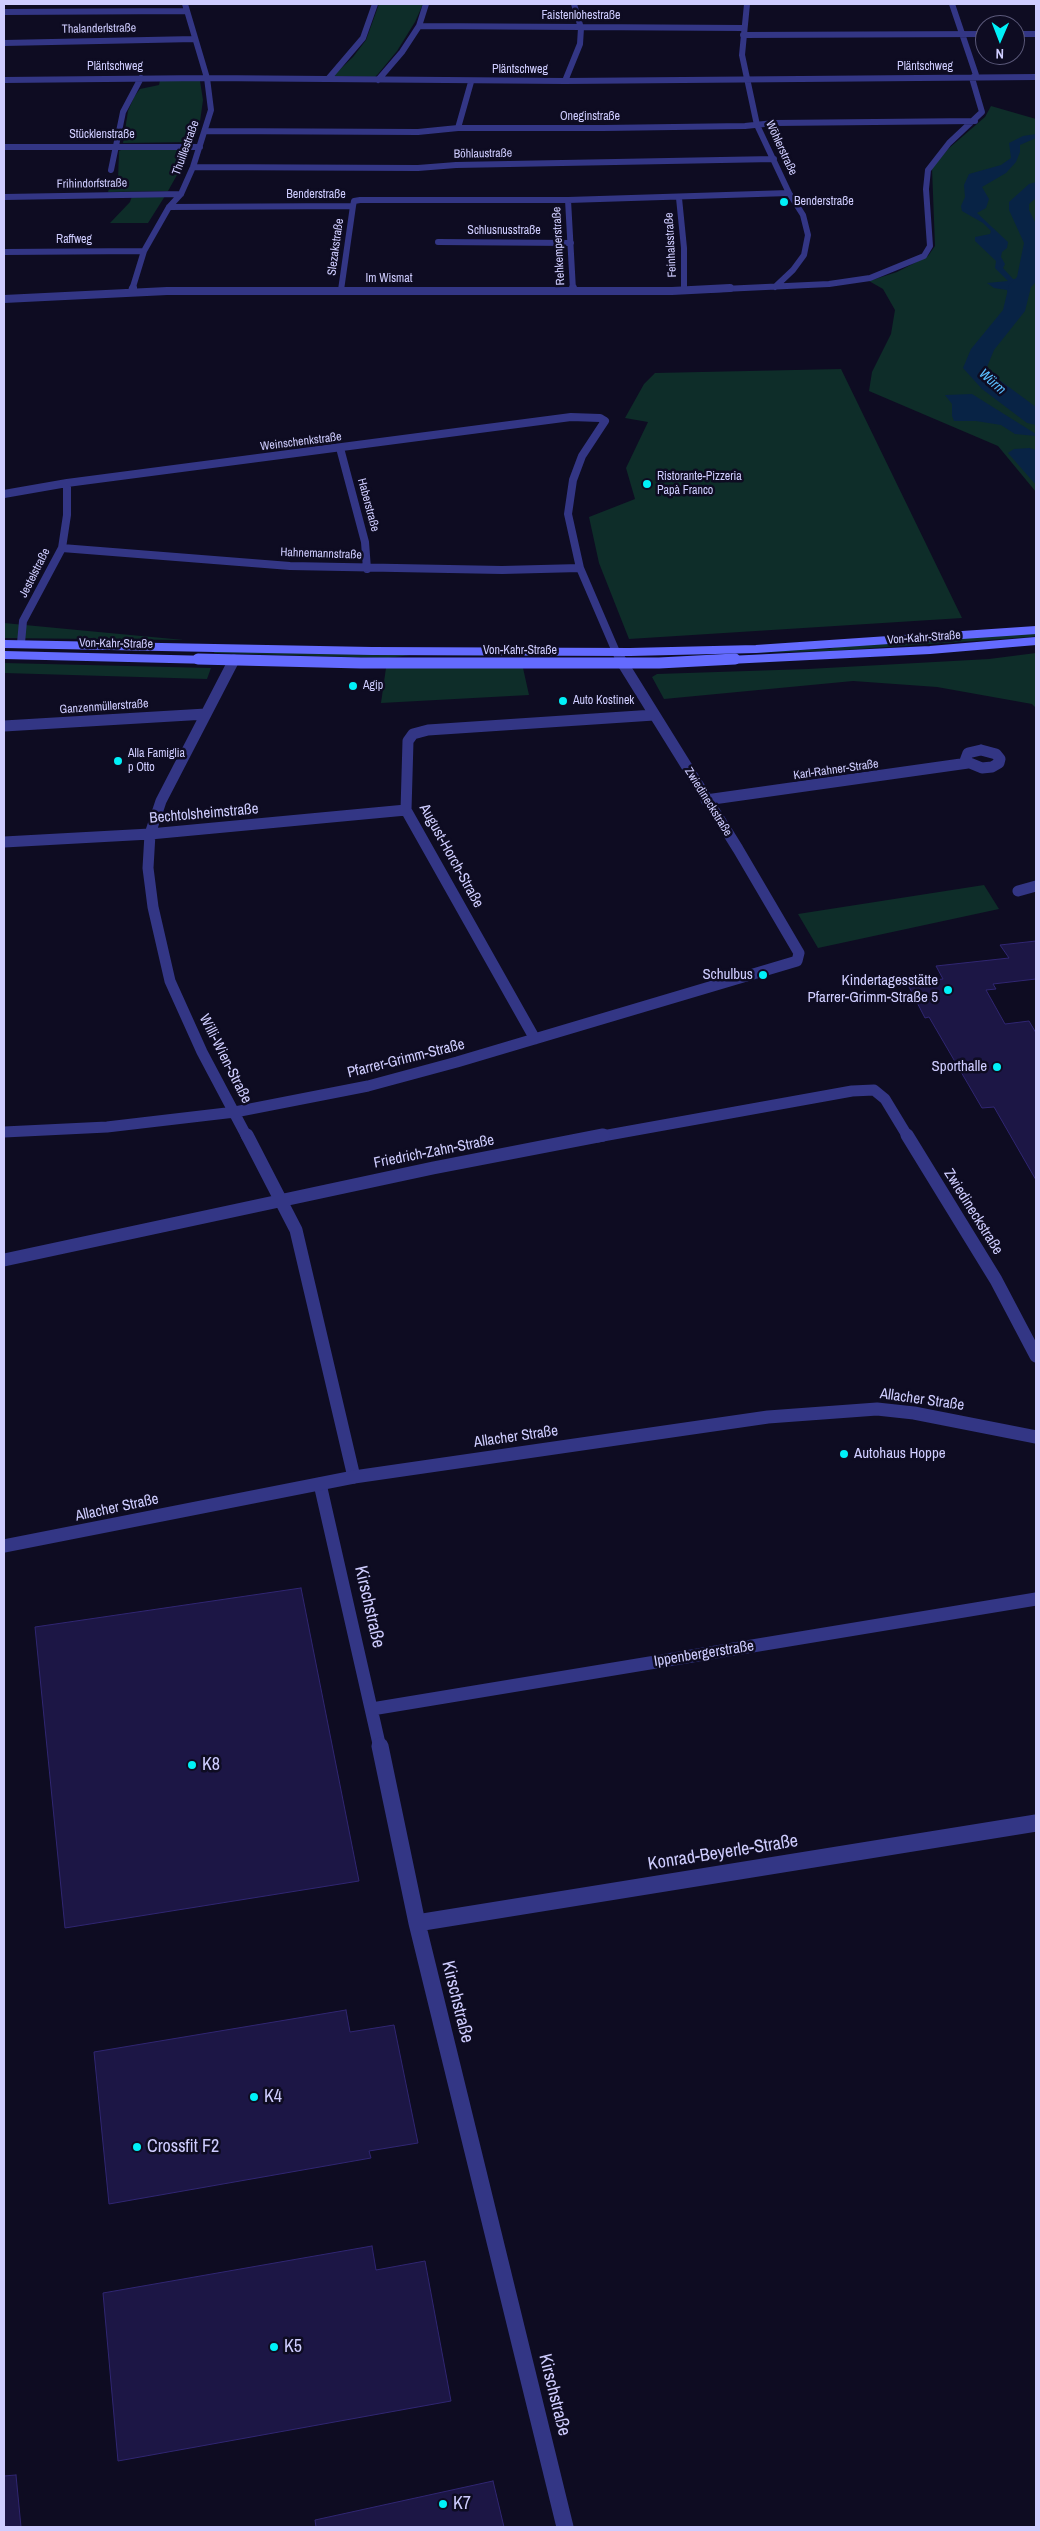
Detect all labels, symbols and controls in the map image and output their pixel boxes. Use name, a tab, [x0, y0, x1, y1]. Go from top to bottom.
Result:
street label: Faistenlohestraße	[542, 9, 620, 23]
north arrow	[975, 15, 1025, 65]
street label: Thalanderlstraße	[62, 21, 136, 37]
text: N	[995, 45, 1004, 63]
street label: Pläntschweg	[87, 60, 143, 74]
street label: Pläntschweg	[897, 60, 953, 74]
street label: Pläntschweg	[492, 63, 548, 77]
street label: Oneginstraße	[560, 110, 620, 124]
street label: Wöhlerstraße	[762, 118, 800, 178]
street label: Thuillestraße	[169, 119, 203, 177]
street label: Stücklenstraße	[69, 128, 135, 142]
street label: Böhlaustraße	[454, 146, 512, 162]
street label: Frihindorfstraße	[57, 176, 127, 192]
street label: Benderstraße	[286, 188, 346, 202]
place label: Benderstraße	[794, 195, 854, 209]
marker: Benderstraße	[778, 196, 790, 208]
street label: Rehkemperstraße	[550, 206, 568, 286]
street label: Feinhalsstraße	[662, 212, 680, 278]
street label: Slezakstraße	[325, 218, 347, 276]
street label: Schlusnusstraße	[467, 224, 541, 238]
street label: Raffweg	[56, 233, 92, 247]
street label: Im Wismat	[365, 272, 413, 286]
water label: Würm	[975, 366, 1009, 398]
street label: Weinschenkstraße	[259, 430, 343, 454]
place label: Ristorante-Pizzeria Papà Franco	[657, 470, 742, 498]
street label: Haberstraße	[354, 477, 382, 533]
marker: Ristorante-Pizzeria Papà Franco	[641, 478, 653, 490]
street label: Hahnemannstraße	[280, 545, 362, 563]
street label: Jestelstraße	[16, 546, 54, 600]
street label: Von-Kahr-Straße	[887, 628, 961, 648]
street label: Von-Kahr-Straße	[79, 636, 153, 652]
street label: Von-Kahr-Straße	[483, 644, 557, 658]
place label: Agip	[363, 679, 383, 693]
marker: Agip	[347, 680, 359, 692]
place label: Auto Kostinek	[573, 694, 634, 708]
marker: Auto Kostinek	[557, 695, 569, 707]
street label: Ganzenmüllerstraße	[59, 697, 149, 717]
place label: Alla Famiglia p Otto	[128, 747, 185, 775]
marker: Alla Famiglia p Otto	[112, 755, 124, 767]
street label: Karl-Rahner-Straße	[792, 757, 880, 783]
street label: Zwiedineckstraße	[681, 765, 735, 839]
street label: Bechtolsheimstraße	[149, 800, 259, 828]
street label: August-Horch-Straße	[415, 801, 487, 911]
place label: Schulbus	[702, 966, 753, 984]
marker: Schulbus	[757, 969, 769, 981]
place label: Kindertagesstätte Pfarrer-Grimm-Straße 5	[807, 972, 938, 1007]
marker: Kindertagesstätte Pfarrer-Grimm-Straße 5	[942, 984, 954, 996]
street label: Willi-Wien-Straße	[195, 1011, 255, 1107]
street label: Pfarrer-Grimm-Straße	[345, 1036, 467, 1082]
place label: Sporthalle	[932, 1058, 987, 1076]
marker: Sporthalle	[991, 1061, 1003, 1073]
street label: Friedrich-Zahn-Straße	[372, 1131, 496, 1173]
street label: Zwiedineckstraße	[939, 1166, 1007, 1258]
street label: Allacher Straße	[879, 1385, 965, 1415]
street label: Allacher Straße	[473, 1422, 559, 1452]
place label: Autohaus Hoppe	[854, 1445, 946, 1463]
marker: Autohaus Hoppe	[838, 1448, 850, 1460]
street label: Allacher Straße	[74, 1490, 160, 1526]
street label: Kirschstraße	[349, 1564, 389, 1650]
street label: Ippenbergerstraße	[653, 1637, 755, 1671]
place label: K8	[202, 1754, 220, 1776]
marker: K8	[186, 1759, 198, 1771]
street label: Konrad-Beyerle-Straße	[646, 1830, 800, 1876]
street label: Kirschstraße	[436, 1959, 478, 2045]
place label: K4	[264, 2086, 282, 2108]
marker: K4	[248, 2091, 260, 2103]
place label: Crossfit F2	[147, 2136, 219, 2158]
marker: Crossfit F2	[131, 2141, 143, 2153]
place label: K5	[284, 2336, 302, 2358]
marker: K5	[268, 2341, 280, 2353]
street label: Kirschstraße	[533, 2352, 575, 2438]
place label: K7	[453, 2493, 471, 2515]
marker: K7	[437, 2498, 449, 2510]

